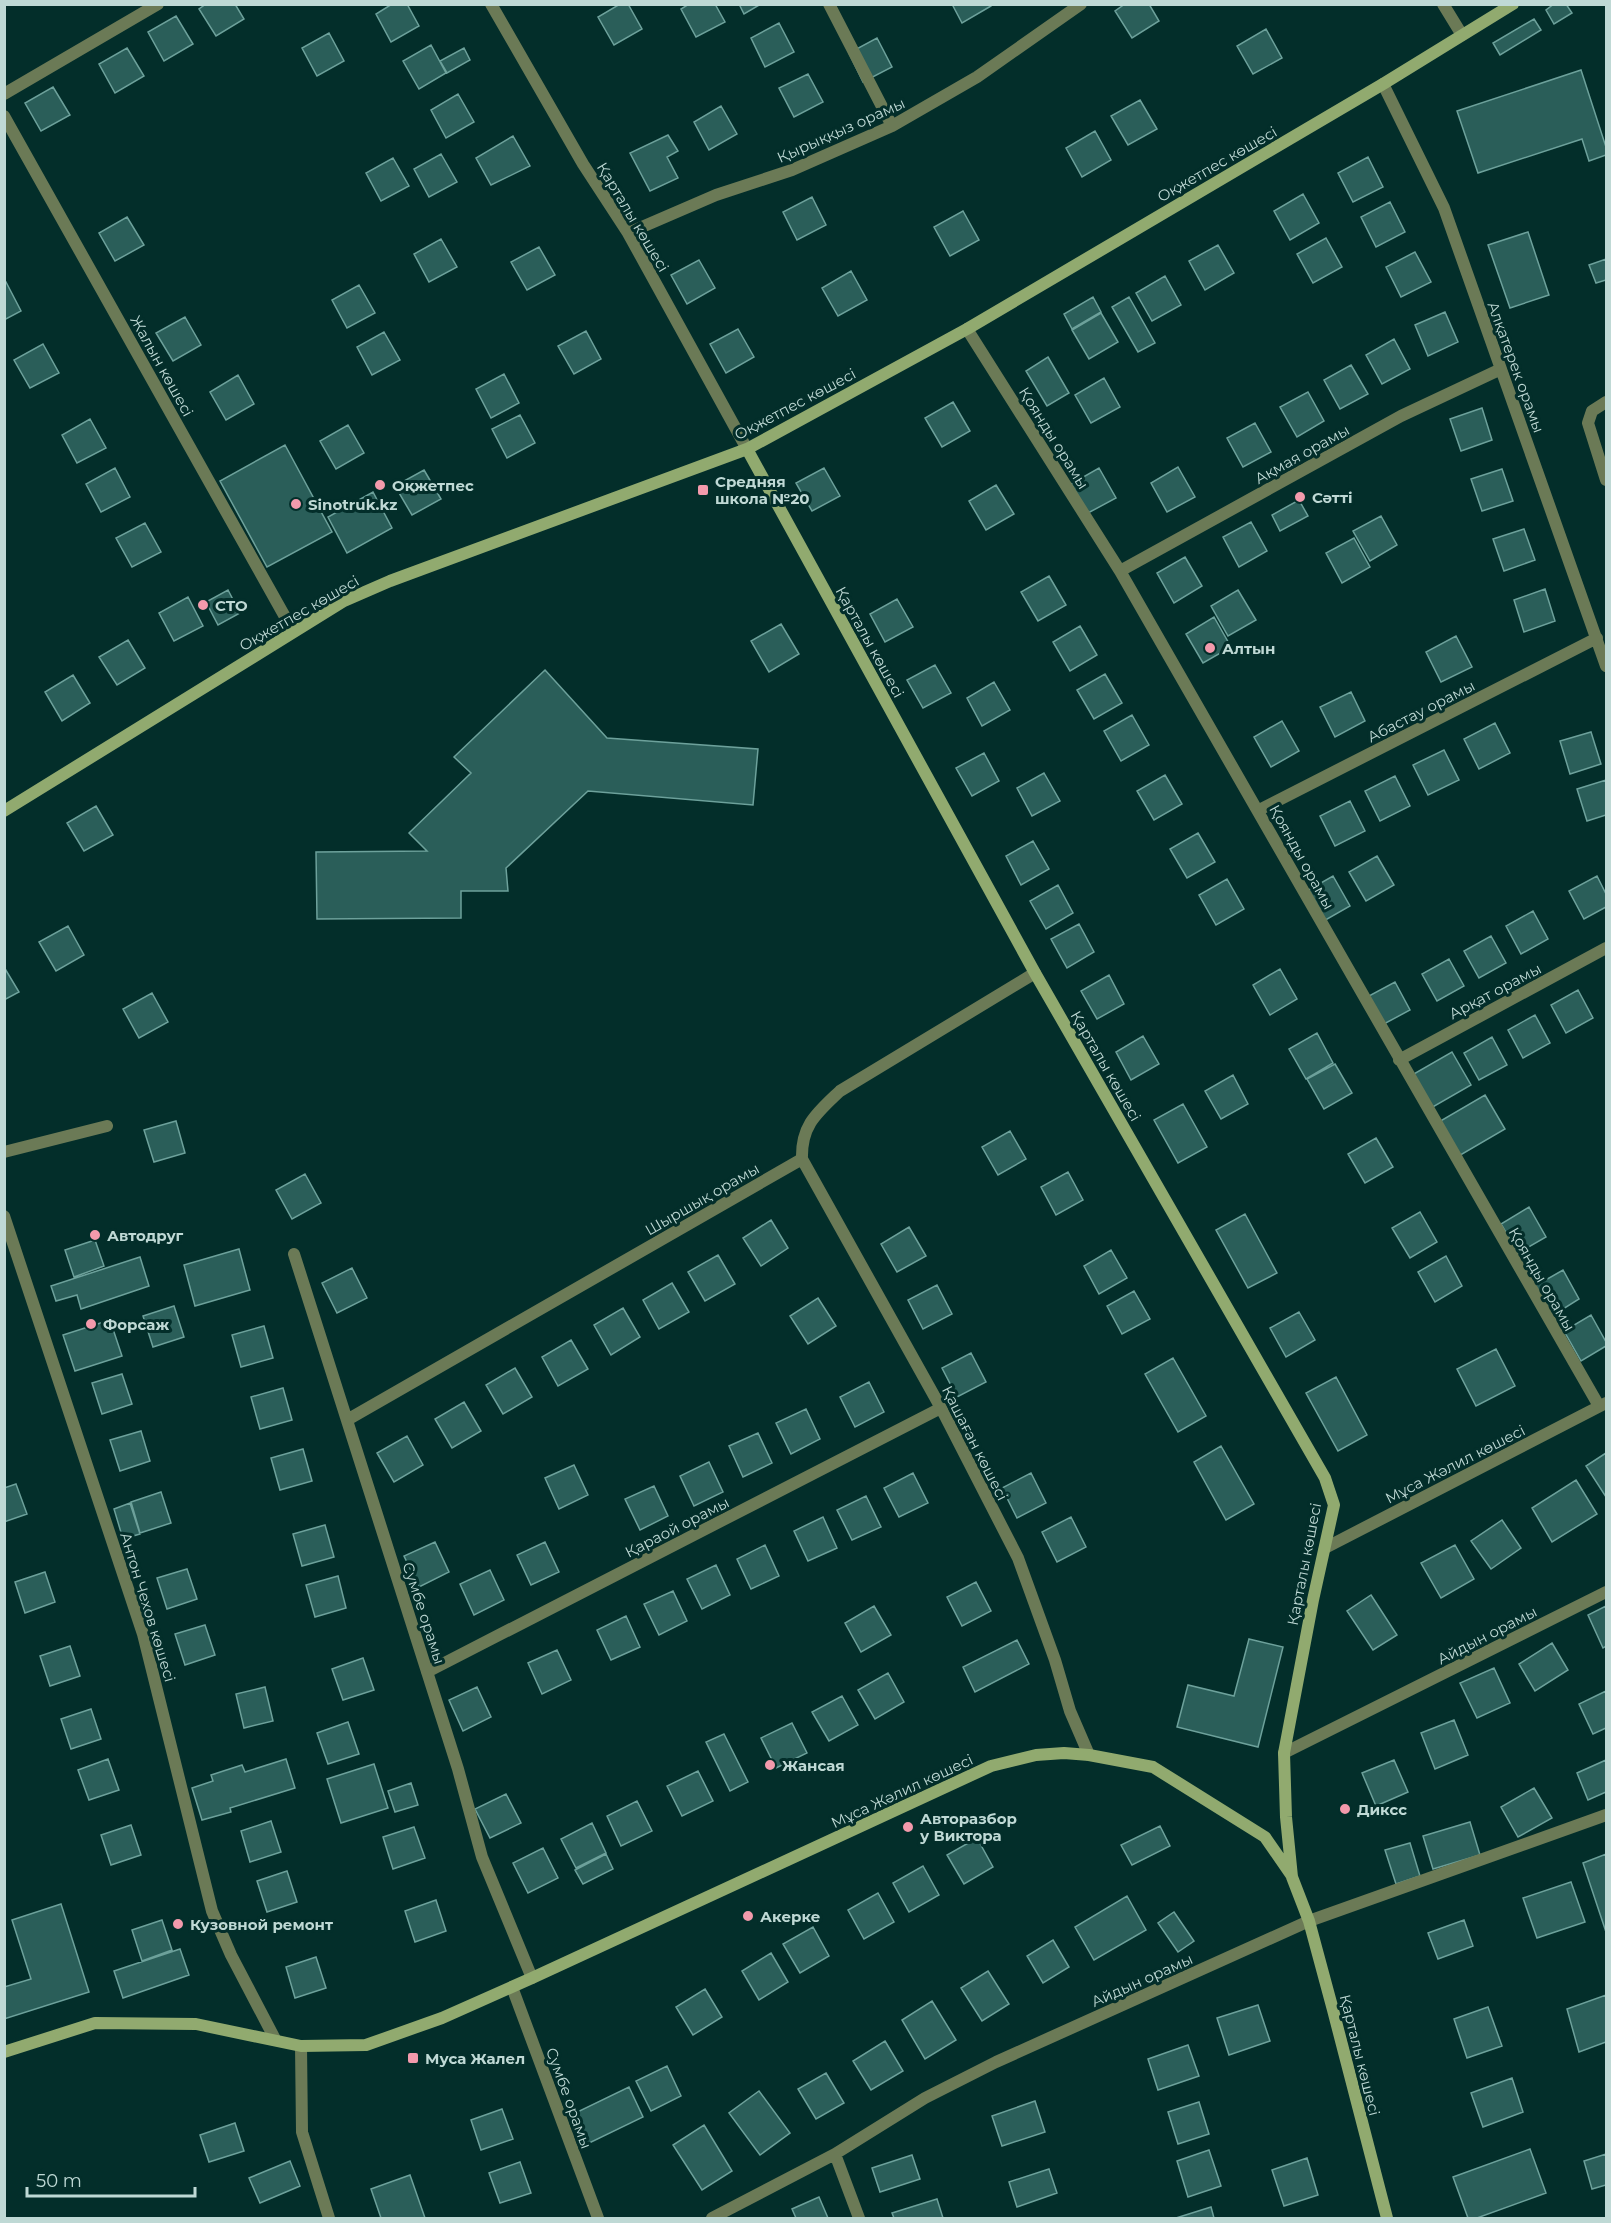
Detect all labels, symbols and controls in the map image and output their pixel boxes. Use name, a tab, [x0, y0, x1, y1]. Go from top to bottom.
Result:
street label: Қырыққыз орамы	[774, 93, 908, 167]
street label: Оқжетпес көшесі	[1154, 122, 1280, 206]
street label: Қарталы көшесі	[593, 159, 673, 275]
street label: Алқатерек орамы	[1483, 299, 1549, 435]
street label: Жалын көшесі	[126, 312, 198, 420]
street label: Оқжетпес көшесі	[731, 364, 859, 444]
street label: Қоянды орамы	[1015, 383, 1093, 493]
street label: Ақмая орамы	[1251, 420, 1353, 488]
place label: Средняя школа №20	[715, 472, 810, 508]
place label: Оқжетпес	[392, 476, 474, 495]
marker: Оқжетпес	[373, 478, 387, 492]
marker: Средняя школа №20	[696, 483, 710, 497]
place label: Сәттi	[1312, 488, 1352, 507]
marker: Сәттi	[1293, 490, 1307, 504]
place label: Sinotruk.kz	[308, 495, 397, 514]
marker: Sinotruk.kz	[289, 497, 303, 511]
street label: Оқжетпес көшесі	[236, 571, 362, 655]
street label: Қарталы көшесі	[832, 583, 908, 701]
place label: СТО	[215, 596, 248, 615]
marker: СТО	[196, 598, 210, 612]
place label: Алтын	[1222, 639, 1275, 658]
marker: Алтын	[1203, 641, 1217, 655]
street label: Абастау орамы	[1364, 676, 1478, 746]
street label: Қоянды орамы	[1265, 801, 1339, 913]
street label: Арқат орамы	[1446, 959, 1544, 1023]
street label: Қарталы көшесі	[1067, 1007, 1145, 1125]
street label: Шыршық орамы	[641, 1159, 763, 1239]
street label: Қоянды орамы	[1505, 1224, 1579, 1334]
place label: Автодруг	[107, 1226, 184, 1245]
marker: Автодруг	[88, 1228, 102, 1242]
place label: Форсаж	[103, 1315, 169, 1334]
marker: Форсаж	[84, 1317, 98, 1331]
street label: Қашаған көшесі	[938, 1382, 1012, 1504]
street label: Мұса Жәлил көшесі	[1382, 1420, 1528, 1508]
street label: Қараой орамы	[622, 1493, 732, 1561]
street label: Қарталы көшесі	[1283, 1501, 1325, 1627]
street label: Антон Чехов көшесі	[116, 1530, 180, 1684]
street label: Сумбе орамы	[399, 1560, 449, 1666]
street label: Айдын орамы	[1434, 1602, 1540, 1668]
street label: Мұса Жәлил көшесі	[828, 1750, 976, 1832]
place label: Жансая	[782, 1756, 845, 1775]
marker: Жансая	[763, 1758, 777, 1772]
place label: Диксс	[1357, 1800, 1407, 1819]
marker: Диксс	[1338, 1802, 1352, 1816]
place label: Авторазбор у Виктора	[919, 1809, 1017, 1845]
marker: Авторазбор у Виктора	[901, 1820, 915, 1834]
place label: Акерке	[760, 1907, 821, 1926]
marker: Акерке	[741, 1909, 755, 1923]
place label: Кузовной ремонт	[190, 1915, 333, 1934]
marker: Кузовной ремонт	[171, 1917, 185, 1931]
street label: Айдын орамы	[1088, 1949, 1196, 2011]
street label: Қарталы көшесі	[1336, 1992, 1384, 2118]
street label: Сумбе орамы	[542, 2045, 596, 2151]
place label: Муса Жалел	[425, 2049, 525, 2068]
marker: Муса Жалел	[406, 2051, 420, 2065]
scale bar	[27, 2160, 195, 2198]
text: 50 m	[36, 2170, 82, 2192]

